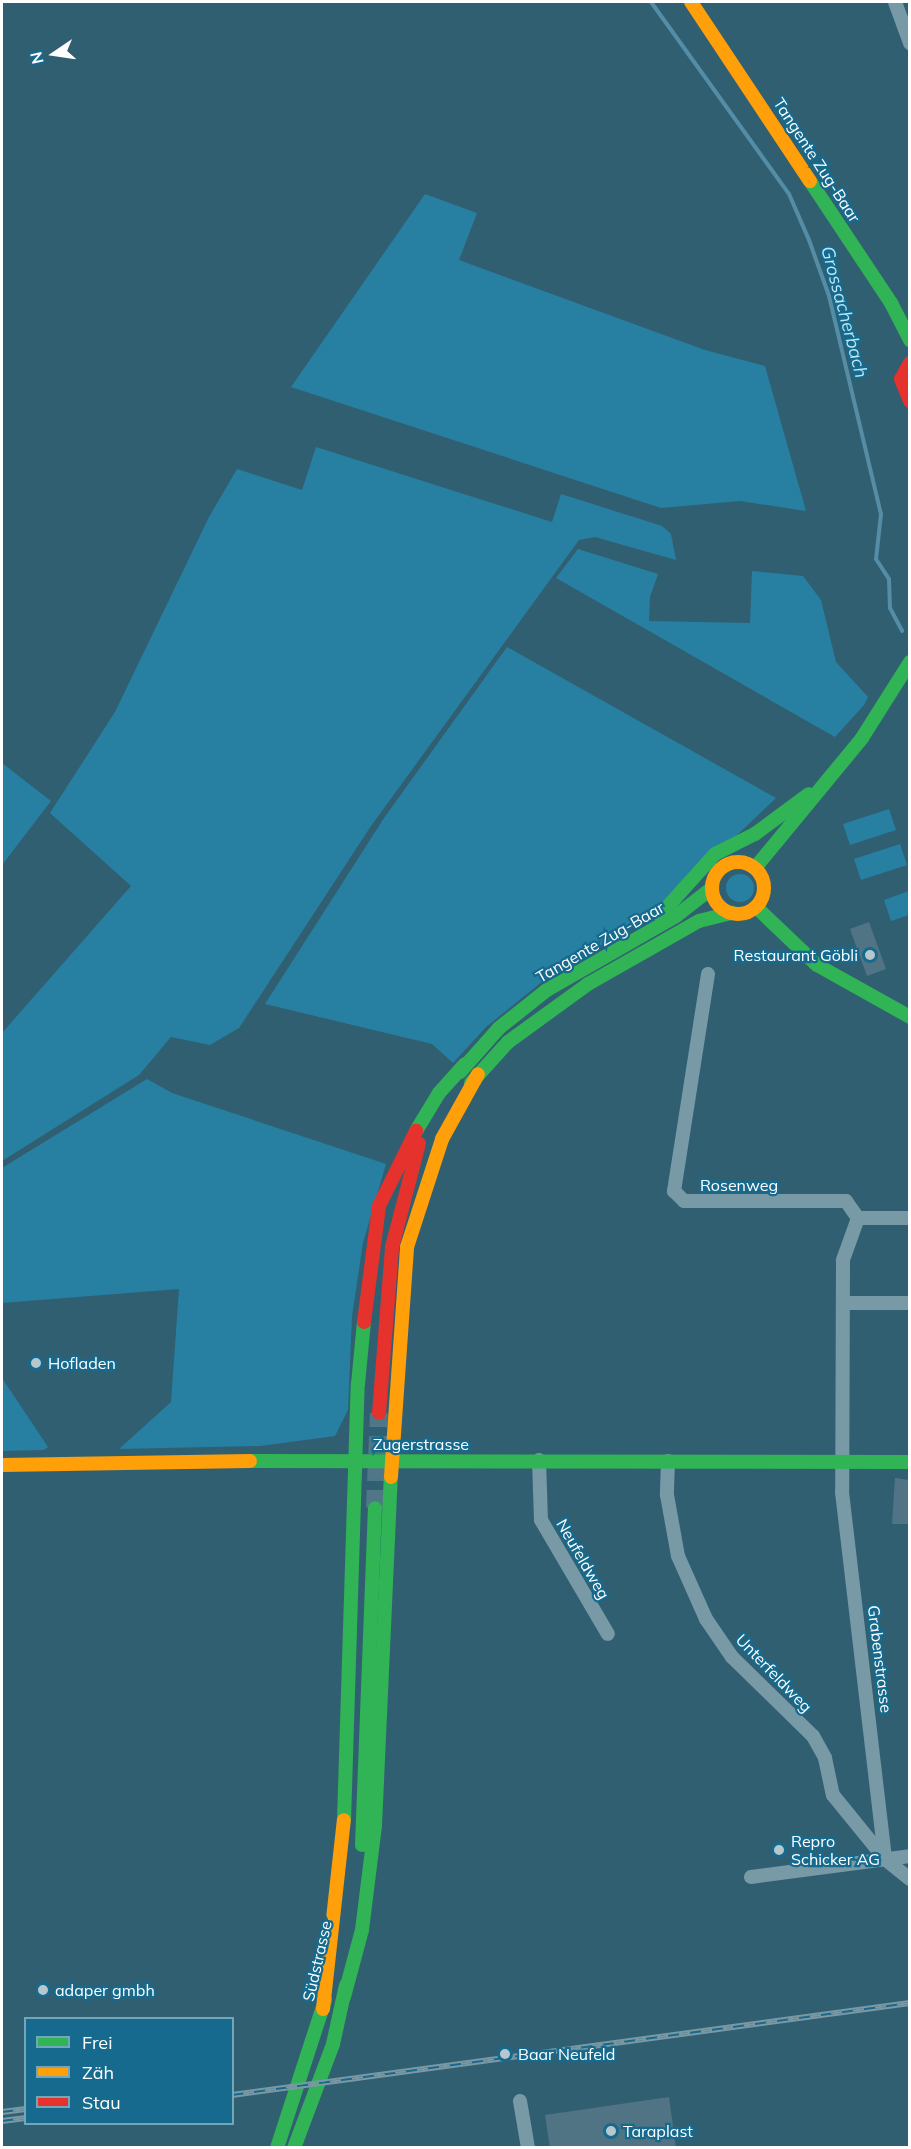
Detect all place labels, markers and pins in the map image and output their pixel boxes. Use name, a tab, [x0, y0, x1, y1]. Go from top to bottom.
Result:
place label: Restaurant Göbli	[734, 945, 858, 965]
marker: Restaurant Göbli	[863, 948, 877, 962]
place label: Hofladen	[48, 1353, 116, 1373]
marker: Hofladen	[29, 1356, 43, 1370]
place label: Repro Schicker AG	[791, 1831, 880, 1869]
marker: Repro Schicker AG	[772, 1843, 786, 1857]
place label: adaper gmbh	[55, 1980, 155, 2000]
marker: adaper gmbh	[36, 1983, 50, 1997]
place label: Baar Neufeld	[518, 2044, 615, 2064]
marker: Baar Neufeld	[496, 2045, 514, 2063]
place label: Taraplast	[623, 2121, 693, 2141]
marker: Taraplast	[604, 2124, 618, 2138]

